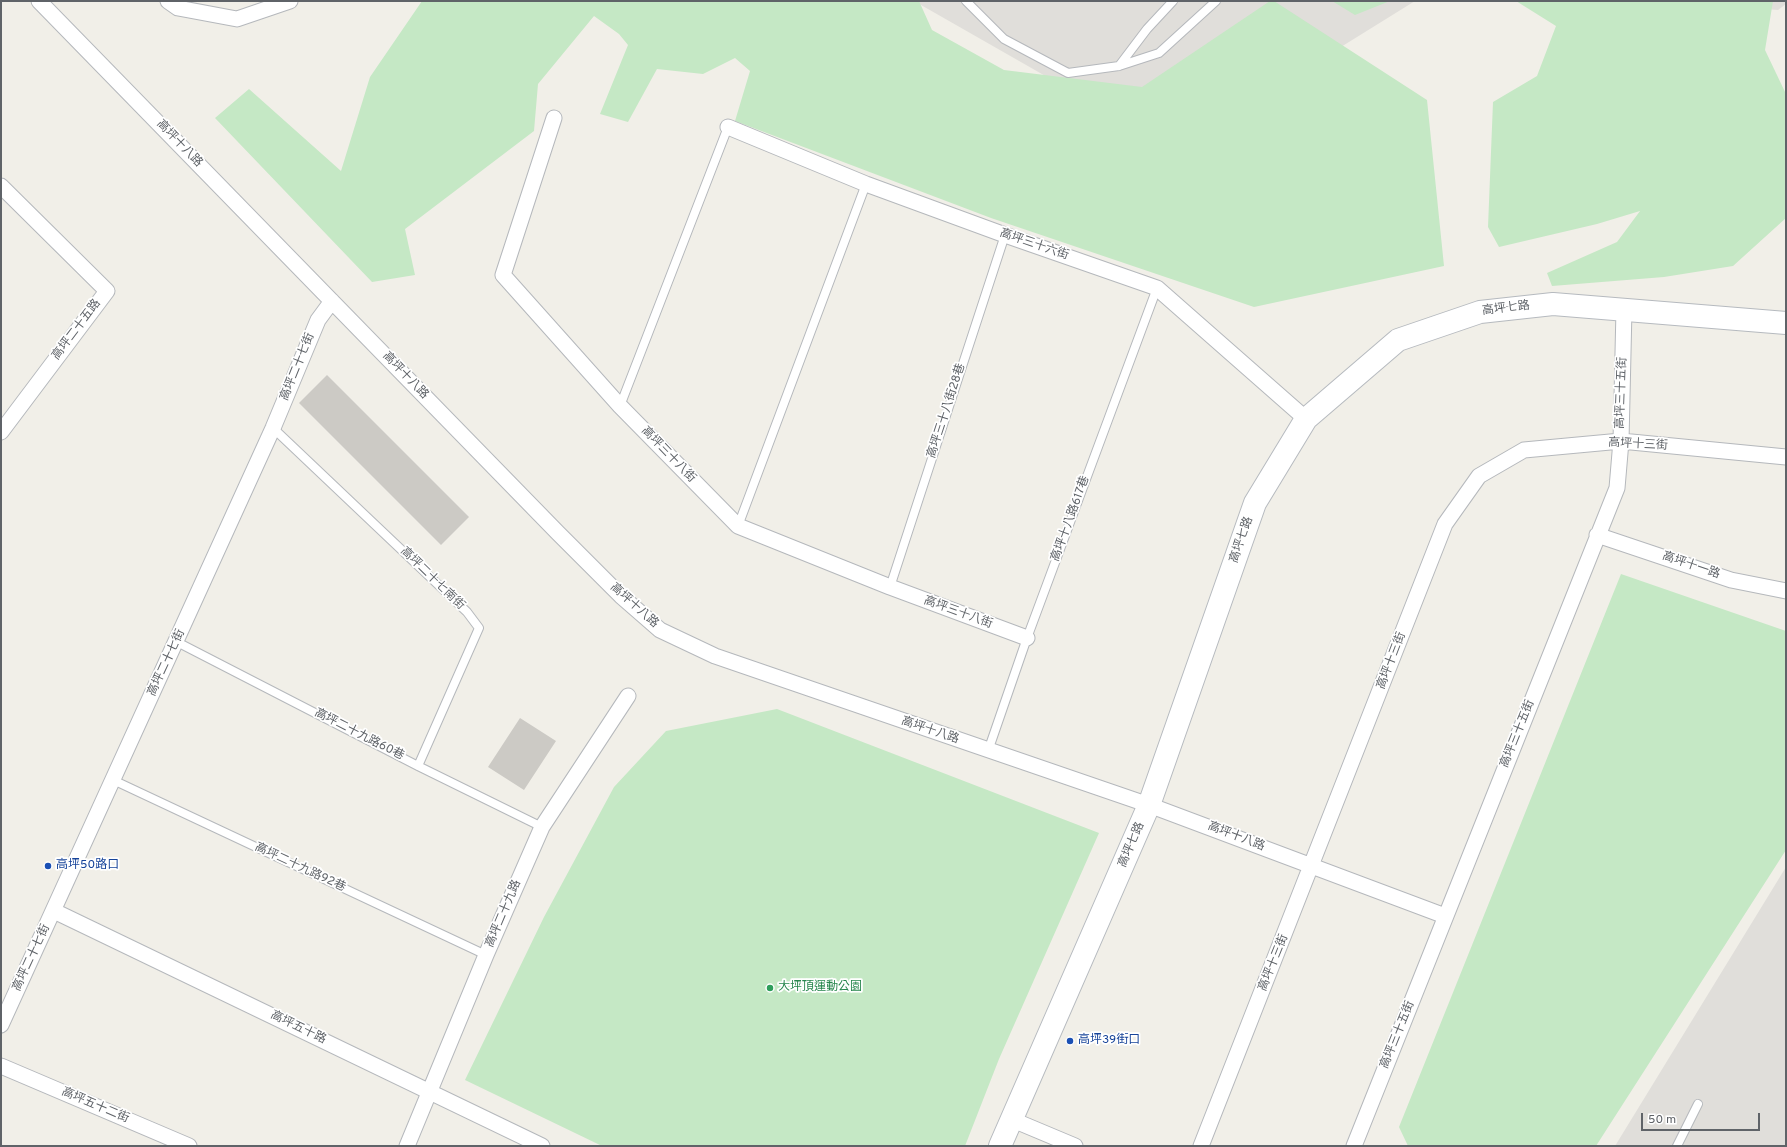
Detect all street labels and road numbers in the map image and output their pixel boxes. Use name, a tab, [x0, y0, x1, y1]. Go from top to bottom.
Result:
street label: 高坪十八路	[153, 117, 205, 171]
street label: 高坪三十六街	[998, 226, 1070, 264]
street label: 高坪二十五路	[50, 297, 104, 363]
street label: 高坪七路	[1481, 299, 1531, 319]
street label: 高坪二十七街	[278, 331, 318, 403]
street label: 高坪十八路	[379, 349, 431, 403]
street label: 高坪三十五街	[1614, 357, 1630, 429]
street label: 高坪三十八街28巷	[925, 362, 969, 460]
street label: 高坪三十八街	[638, 424, 698, 486]
street label: 高坪十三街	[1608, 436, 1668, 454]
street label: 高坪十八路617巷	[1049, 474, 1093, 564]
street label: 高坪七路	[1227, 515, 1257, 565]
street label: 高坪二十七南街	[397, 545, 467, 613]
street label: 高坪十一路	[1660, 549, 1722, 583]
street label: 高坪十八路	[607, 581, 661, 631]
street label: 高坪三十八街	[922, 594, 994, 632]
street label: 高坪二十七街	[145, 627, 189, 699]
street label: 高坪十三街	[1375, 630, 1409, 692]
street label: 高坪三十五街	[1498, 698, 1538, 770]
street label: 高坪二十九路60巷	[312, 706, 406, 764]
street label: 高坪十八路	[899, 714, 961, 748]
street label: 高坪七路	[1116, 820, 1148, 870]
street label: 高坪十八路	[1205, 820, 1267, 854]
street label: 高坪二十九路92巷	[252, 841, 348, 895]
street label: 高坪二十九路	[483, 878, 525, 950]
street label: 高坪二十七街	[10, 922, 54, 994]
street label: 高坪十三街	[1256, 932, 1292, 994]
street label: 高坪三十五街	[1378, 999, 1418, 1071]
street label: 高坪五十路	[268, 1008, 328, 1048]
street label: 高坪五十二街	[59, 1085, 131, 1127]

